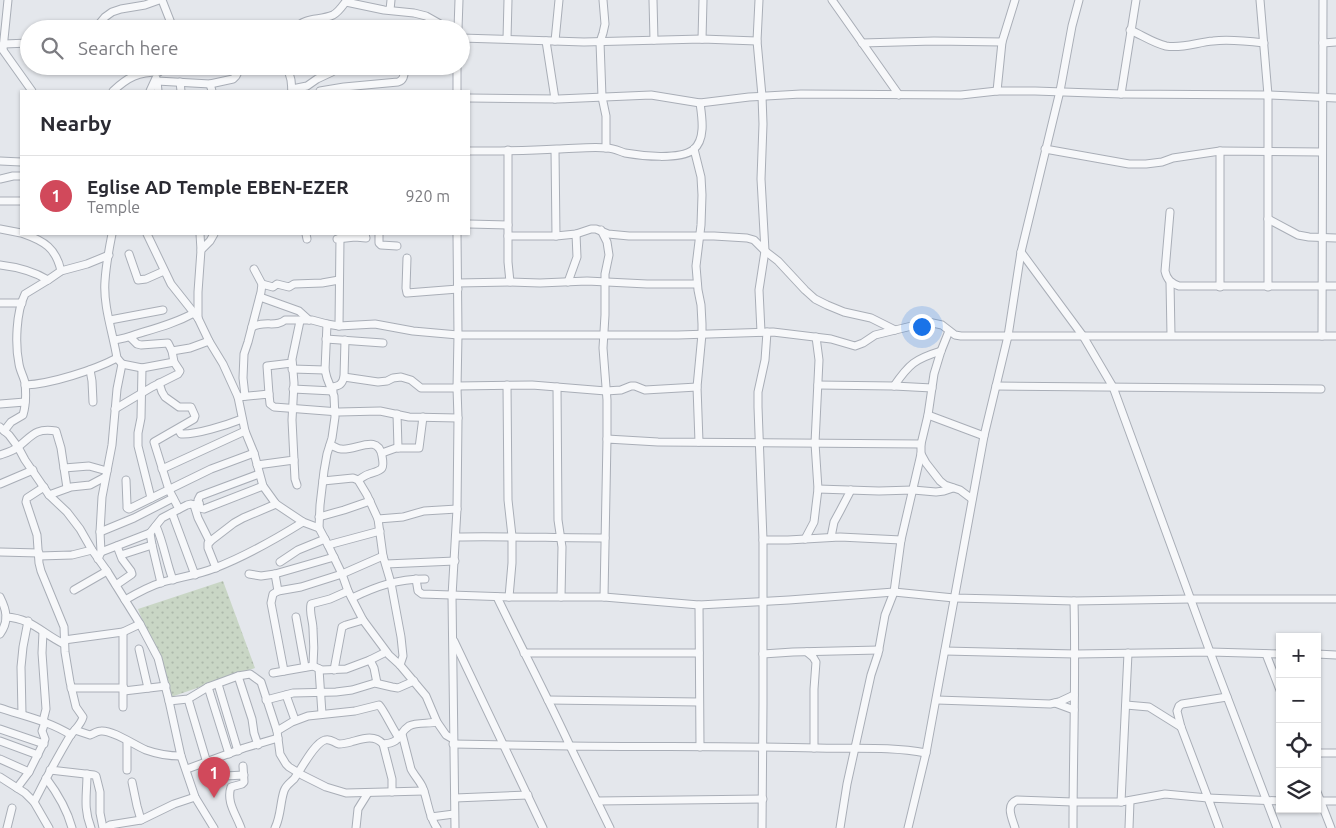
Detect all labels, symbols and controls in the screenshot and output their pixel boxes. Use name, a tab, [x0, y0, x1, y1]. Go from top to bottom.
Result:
search box	[20, 20, 470, 75]
icon: search	[38, 34, 66, 62]
text: Search here	[78, 37, 178, 59]
text: Nearby	[40, 111, 111, 135]
text: Eglise AD Temple EBEN-EZER	[87, 176, 349, 198]
text: 1	[51, 187, 61, 205]
text: 920 m	[405, 187, 450, 205]
text: Temple	[87, 198, 140, 216]
your location	[909, 314, 935, 340]
map controls	[1276, 633, 1321, 813]
button: +	[1276, 633, 1321, 678]
button: −	[1276, 678, 1321, 723]
button: locate	[1276, 723, 1321, 768]
pin: 1	[198, 757, 230, 798]
button: layers	[1276, 768, 1321, 813]

